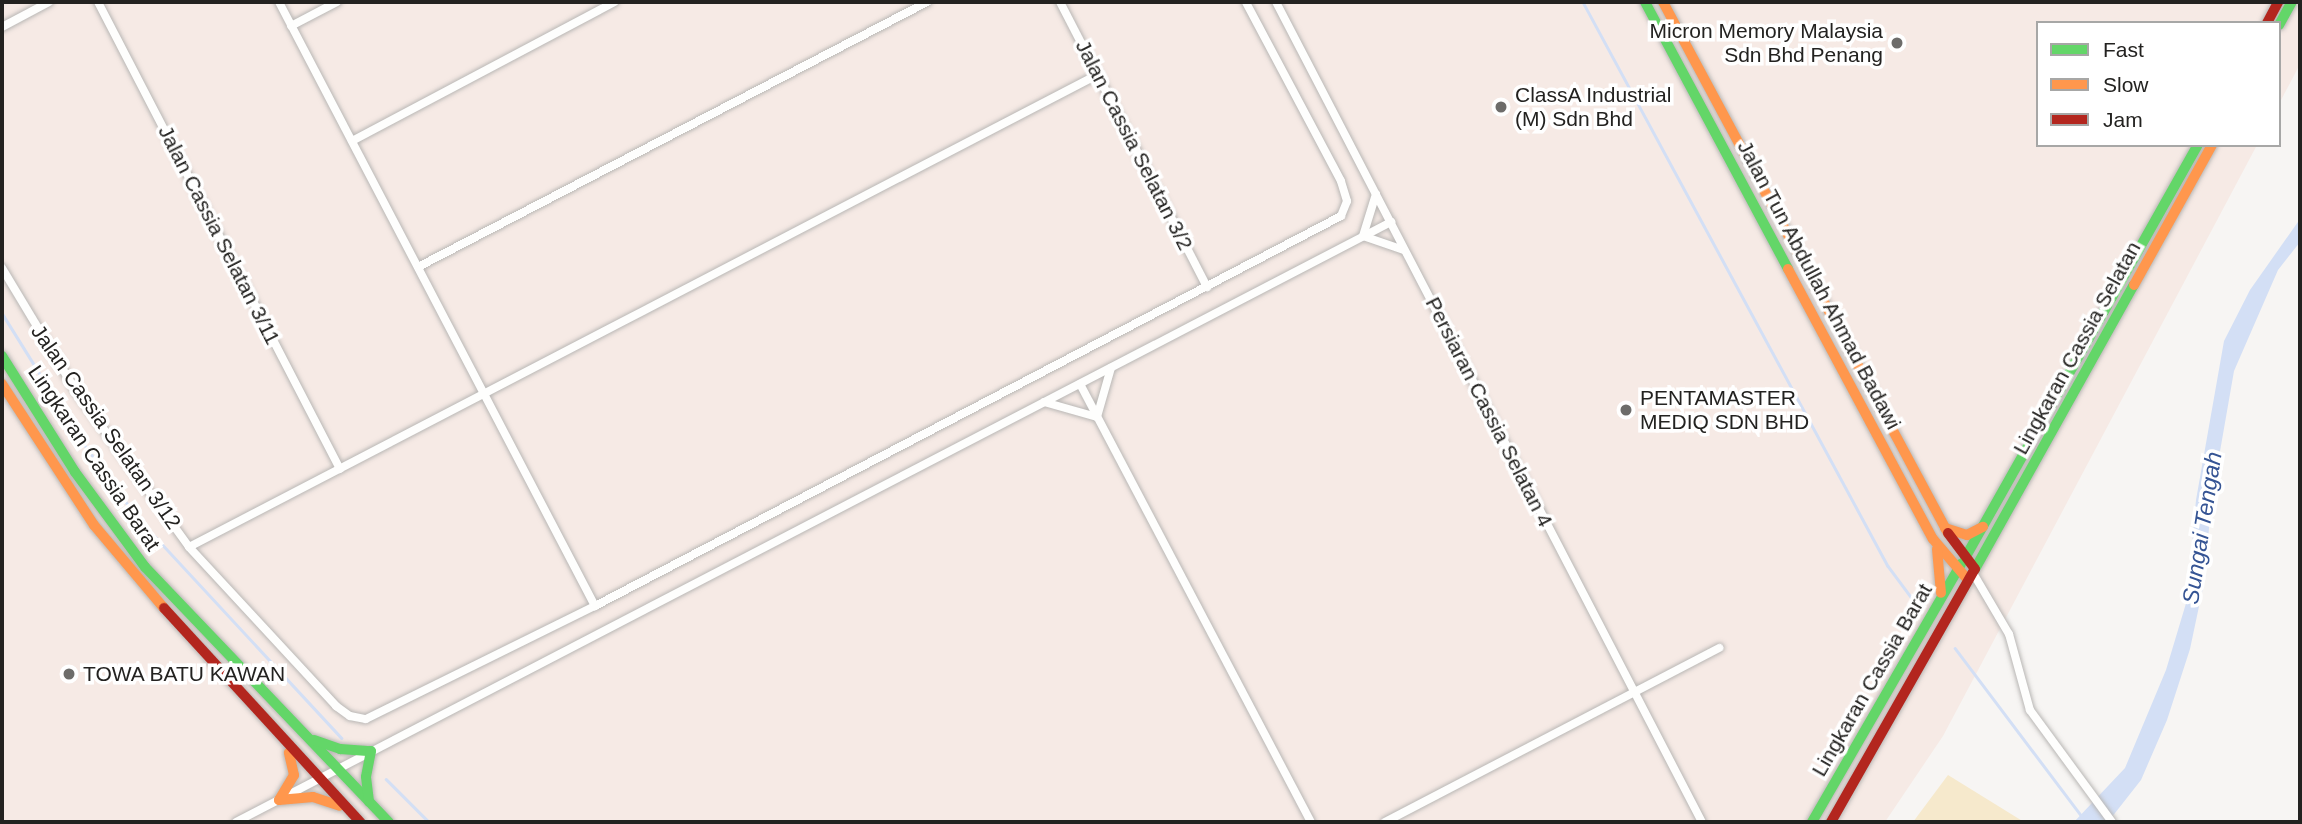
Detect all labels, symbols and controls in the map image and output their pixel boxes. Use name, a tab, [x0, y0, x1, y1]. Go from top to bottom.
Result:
place label: Micron Memory Malaysia Sdn Bhd Penang	[1650, 18, 1883, 68]
legend	[2036, 21, 2281, 147]
marker: Micron Memory Malaysia Sdn Bhd Penang	[1889, 35, 1905, 51]
street label: Jalan Cassia Selatan 3/2	[1070, 36, 1198, 254]
text: Fast	[2103, 38, 2144, 61]
text: Slow	[2103, 73, 2149, 96]
place label: ClassA Industrial (M) Sdn Bhd	[1515, 82, 1673, 132]
marker: ClassA Industrial (M) Sdn Bhd	[1493, 99, 1509, 115]
text: Jam	[2103, 108, 2143, 131]
street label: Jalan Cassia Selatan 3/11	[153, 121, 285, 349]
street label: Jalan Tun Abdullah Ahmad Badawi	[1731, 135, 1907, 435]
street label: Lingkaran Cassia Selatan	[2008, 237, 2146, 459]
street label: Persiaran Cassia Selatan 4	[1420, 293, 1558, 531]
street label: Jalan Cassia Selatan 3/12	[26, 320, 186, 534]
street label: Lingkaran Cassia Barat	[23, 360, 165, 556]
place label: PENTAMASTER MEDIQ SDN BHD	[1640, 385, 1809, 435]
marker: PENTAMASTER MEDIQ SDN BHD	[1618, 402, 1634, 418]
water label: Sungai Tengah	[2176, 450, 2228, 606]
street label: Lingkaran Cassia Barat	[1807, 579, 1937, 781]
place label: TOWA BATU KAWAN	[83, 661, 286, 687]
marker: TOWA BATU KAWAN	[61, 666, 77, 682]

